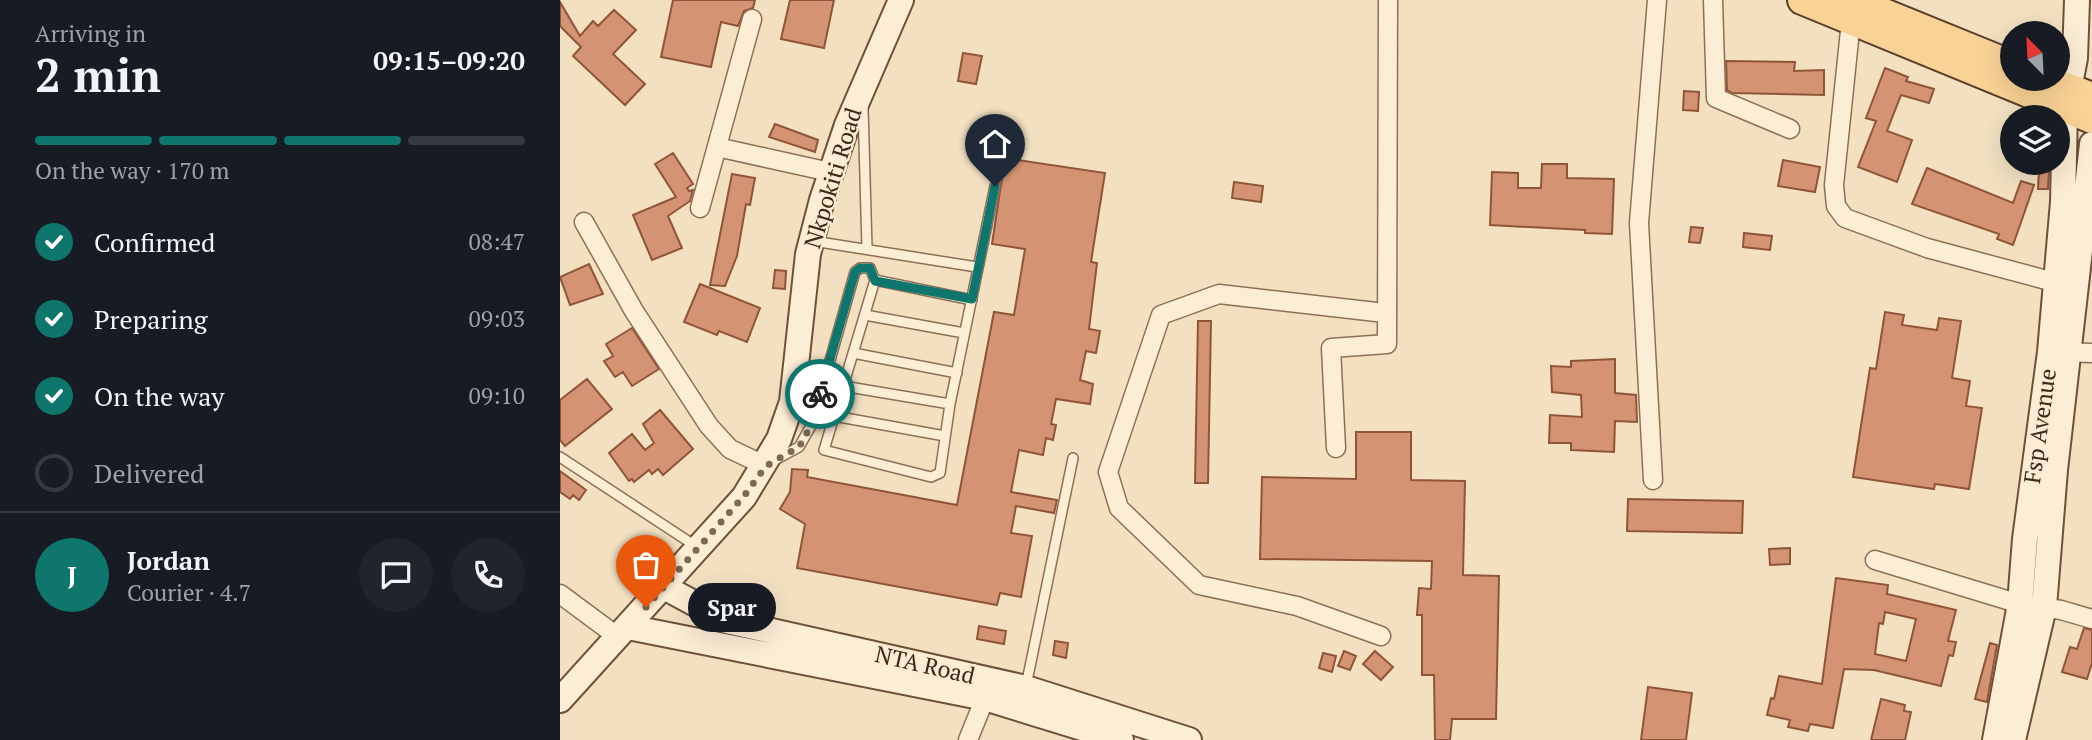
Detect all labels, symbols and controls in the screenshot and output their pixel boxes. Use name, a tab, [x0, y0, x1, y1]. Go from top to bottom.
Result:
text: Arriving in	[35, 18, 146, 49]
north arrow	[2000, 21, 2070, 91]
map controls	[2000, 21, 2070, 175]
text: 09:15–09:20	[373, 43, 525, 77]
text: 2 min	[35, 44, 161, 105]
street label: Nkpokiti Road	[796, 103, 869, 252]
button: layers	[2000, 105, 2070, 175]
pin	[965, 114, 1025, 186]
icon: home	[976, 125, 1014, 163]
text: On the way · 170 m	[35, 155, 229, 186]
icon: check	[35, 223, 73, 261]
text: Confirmed	[94, 225, 215, 259]
text: 08:47	[468, 226, 525, 257]
icon: check	[35, 300, 73, 338]
text: Preparing	[94, 302, 207, 336]
text: 09:03	[468, 303, 525, 334]
courier	[785, 359, 855, 429]
street label: Fsp Avenue	[2016, 366, 2063, 485]
icon: bike	[801, 375, 839, 413]
icon: check	[35, 377, 73, 415]
text: On the way	[94, 379, 225, 413]
text: 09:10	[468, 380, 525, 411]
text: Delivered	[94, 456, 204, 490]
pin	[616, 535, 676, 607]
button: chat	[359, 538, 433, 612]
button: phone	[451, 538, 525, 612]
text: Jordan	[127, 543, 210, 577]
icon: bag	[627, 546, 665, 584]
text: J	[67, 558, 77, 592]
text: Courier · 4.7	[127, 577, 251, 608]
callout: Spar	[688, 582, 776, 632]
text: Spar	[707, 592, 757, 623]
street label: NTA Road	[872, 638, 978, 691]

